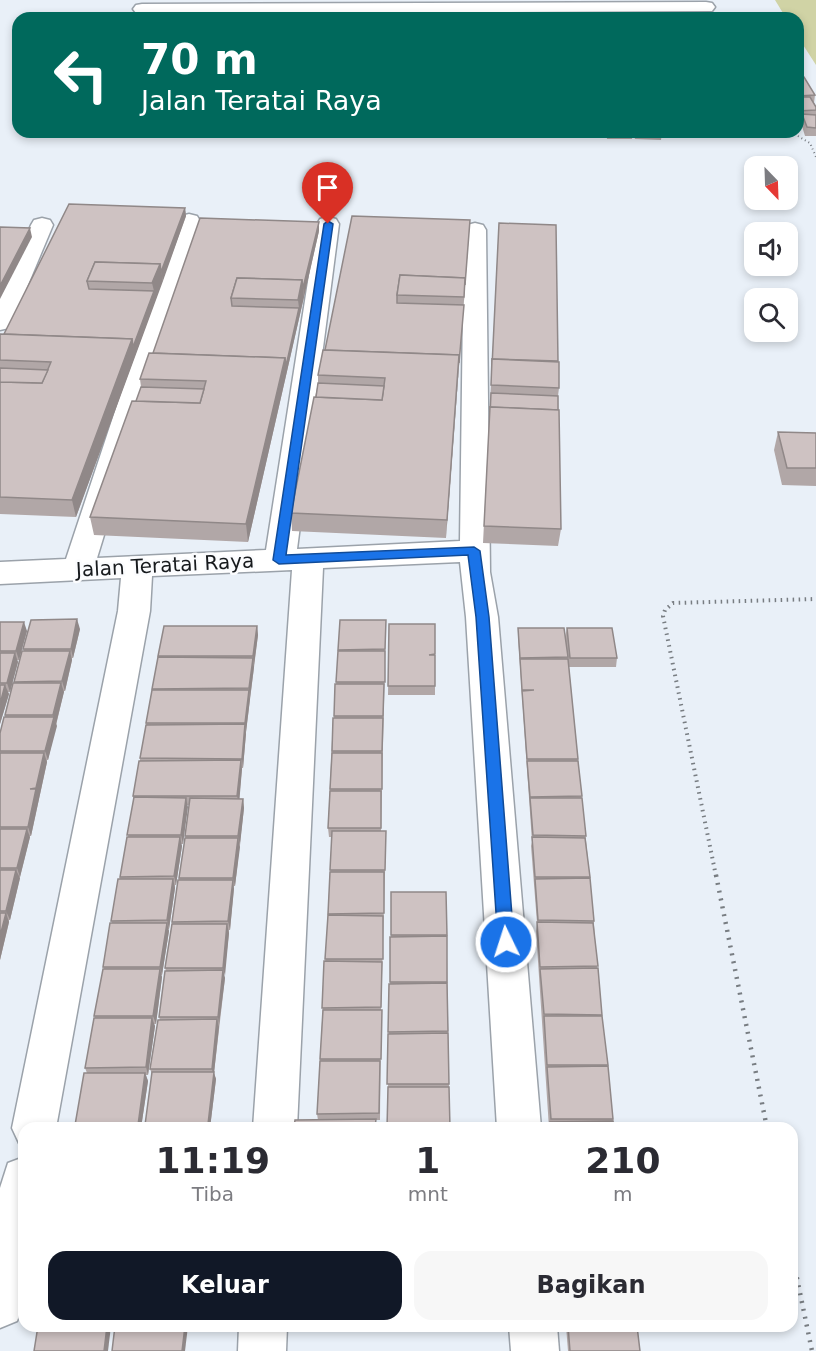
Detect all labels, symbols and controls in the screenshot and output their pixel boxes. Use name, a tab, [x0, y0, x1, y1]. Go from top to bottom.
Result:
text: 70 m	[141, 35, 258, 84]
icon: left	[42, 36, 120, 114]
text: Jalan Teratai Raya	[141, 85, 382, 116]
north arrow	[744, 156, 798, 210]
map controls	[744, 156, 798, 342]
pin	[302, 162, 353, 224]
icon: arrive	[311, 171, 344, 204]
button: sound	[744, 222, 798, 276]
button: search	[744, 288, 798, 342]
street label: Jalan Teratai Raya	[73, 548, 255, 582]
position arrow	[474, 910, 538, 974]
text: 11:19	[156, 1140, 270, 1181]
text: 1	[415, 1140, 440, 1181]
text: 210	[585, 1140, 660, 1181]
text: Tiba	[192, 1182, 234, 1206]
text: mnt	[408, 1182, 448, 1206]
text: m	[613, 1182, 633, 1206]
button: Keluar	[48, 1251, 402, 1320]
button: Bagikan	[414, 1251, 768, 1320]

